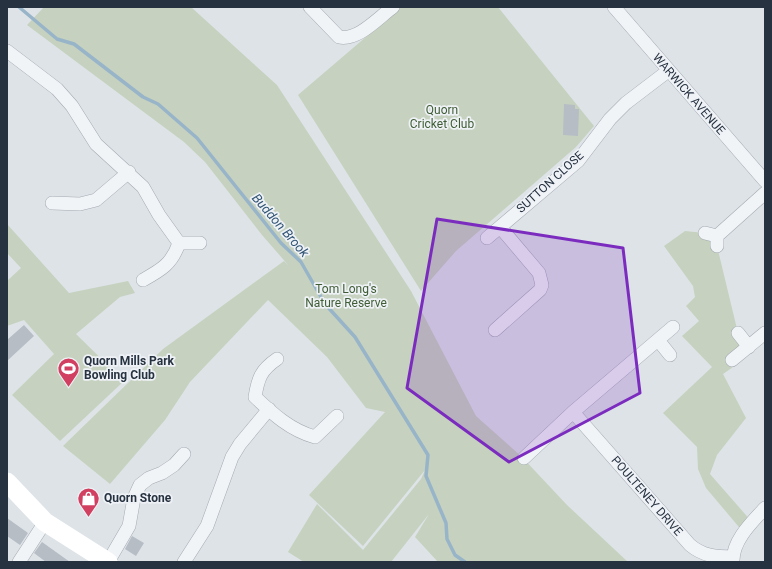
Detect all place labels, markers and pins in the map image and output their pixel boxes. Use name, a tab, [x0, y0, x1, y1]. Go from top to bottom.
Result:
place label: Quorn Mills Park Bowling Club	[84, 354, 175, 382]
sports icon: Quorn Mills Park Bowling Club	[55, 355, 81, 388]
shop icon: Quorn Stone	[76, 485, 102, 518]
place label: Quorn Stone	[104, 491, 172, 505]

